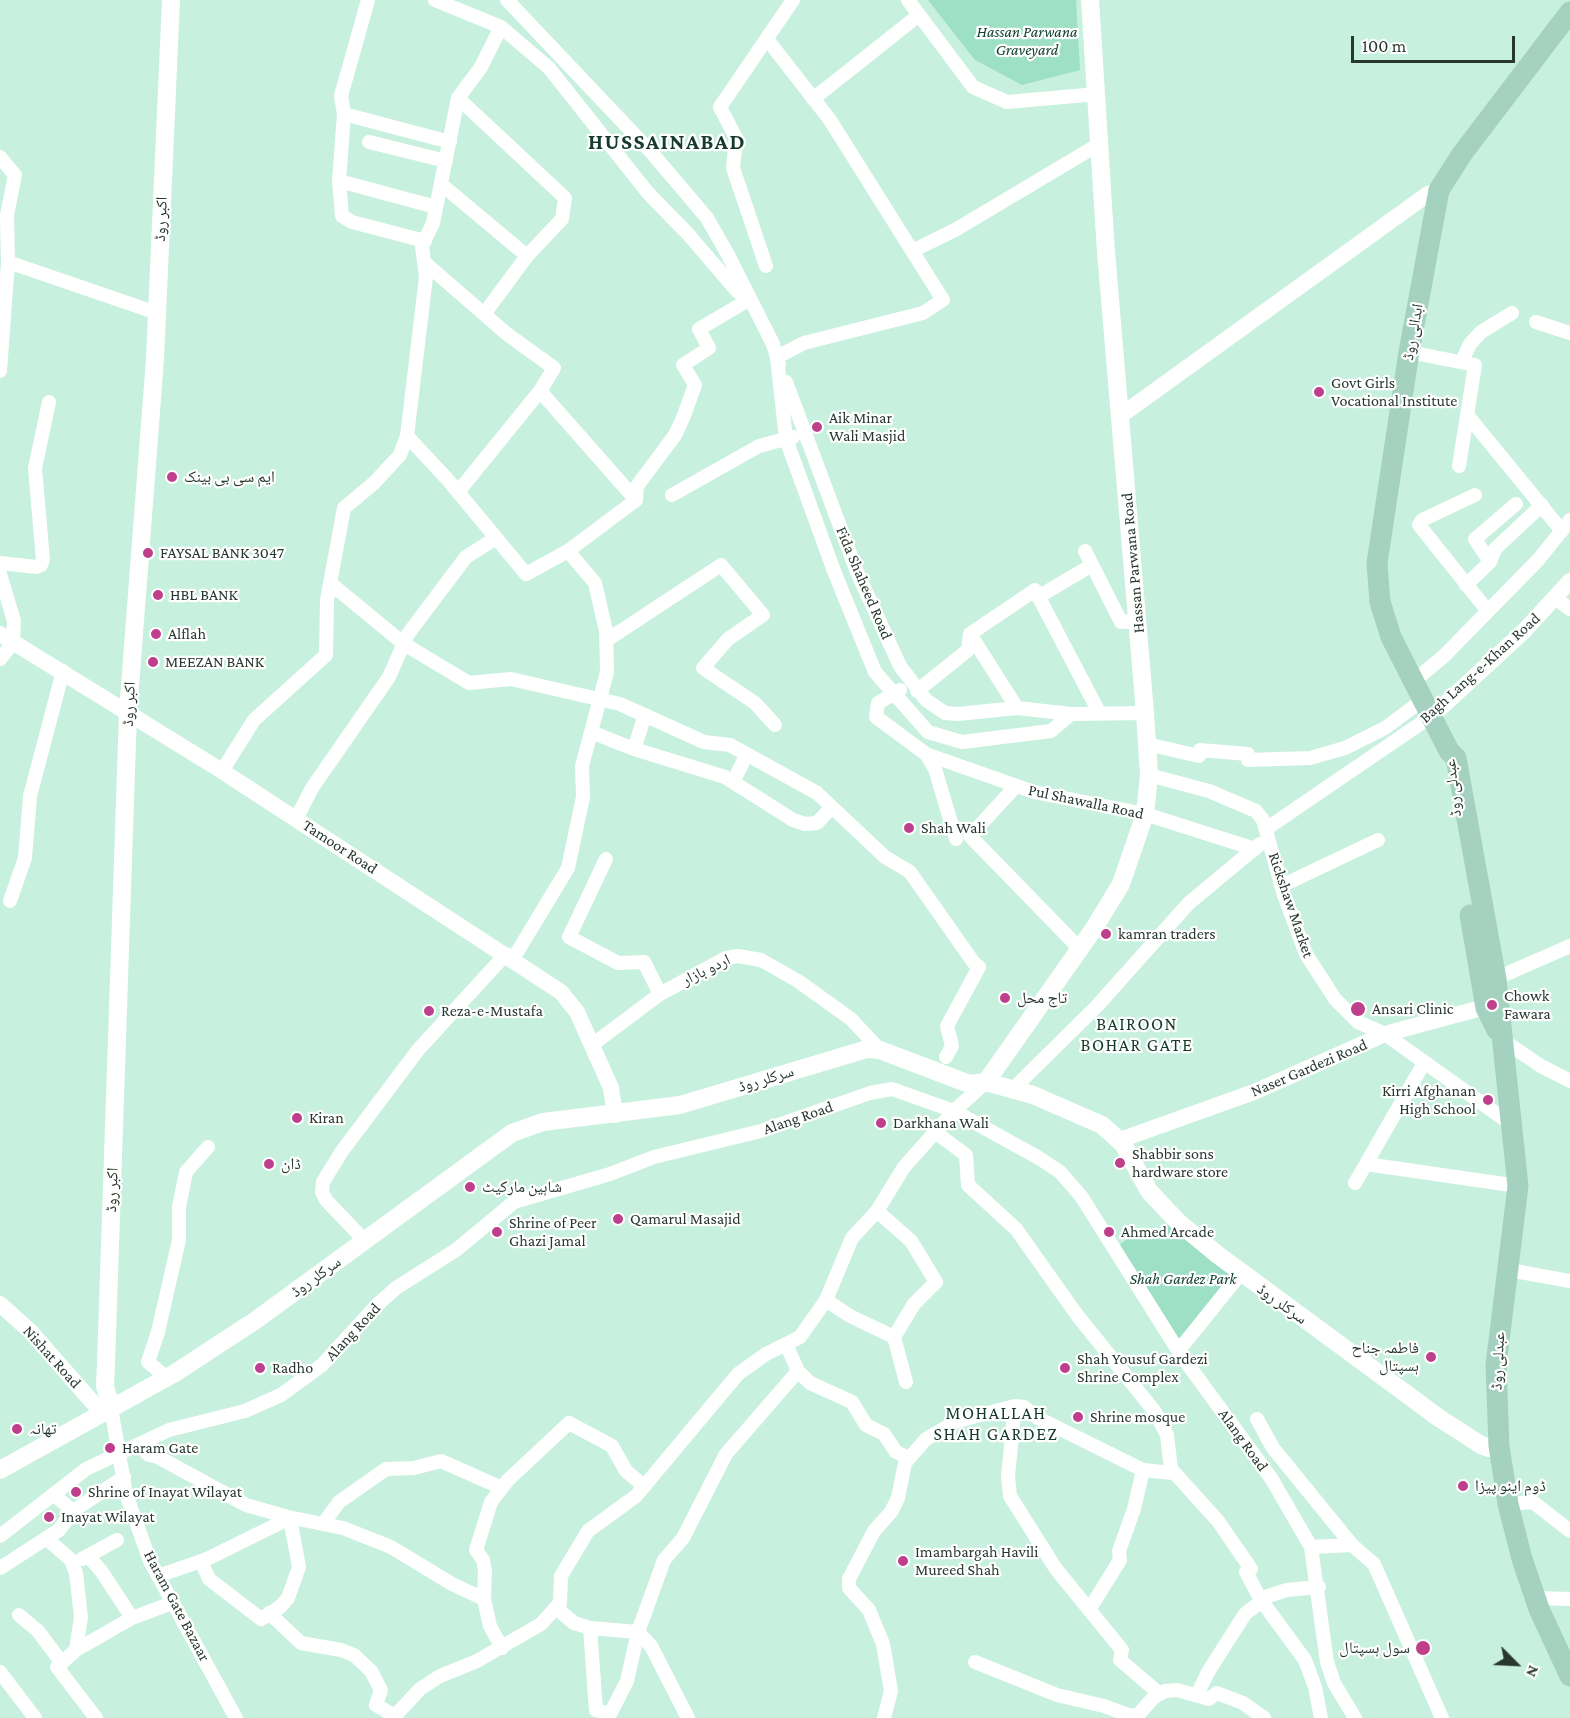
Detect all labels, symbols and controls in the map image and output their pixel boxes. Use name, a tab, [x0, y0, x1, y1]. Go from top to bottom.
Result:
park label: Hassan Parwana Graveyard	[976, 22, 1078, 60]
scale bar	[1354, 24, 1518, 62]
text: 100 m	[1362, 36, 1406, 56]
district label: HUSSAINABAD	[588, 129, 746, 155]
street label: اکبر روڈ	[150, 196, 172, 242]
street label: ابدالی روڈ	[1399, 302, 1427, 362]
place label: Govt Girls Vocational Institute	[1331, 373, 1457, 411]
marker: Govt Girls Vocational Institute	[1312, 385, 1326, 399]
place label: Aik Minar Wali Masjid	[829, 408, 905, 446]
marker: Aik Minar Wali Masjid	[810, 420, 824, 434]
place label: ایم سی بی بینک	[184, 467, 275, 487]
marker: ایم سی بی بینک	[165, 470, 179, 484]
street label: Hassan Parwana Road	[1117, 492, 1149, 634]
street label: Fida Shaheed Road	[832, 524, 896, 642]
place label: FAYSAL BANK 3047	[160, 543, 284, 563]
marker: FAYSAL BANK 3047	[141, 546, 155, 560]
place label: HBL BANK	[170, 585, 238, 605]
marker: HBL BANK	[151, 588, 165, 602]
street label: Bagh Lang-e-Khan Road	[1416, 609, 1544, 727]
place label: Alflah	[168, 624, 206, 644]
marker: Alflah	[149, 627, 163, 641]
place label: MEEZAN BANK	[165, 652, 264, 672]
marker: MEEZAN BANK	[146, 655, 160, 669]
street label: اکبر روڈ	[118, 681, 140, 727]
street label: عبدلی روڈ	[1440, 758, 1466, 818]
street label: Pul Shawalla Road	[1027, 780, 1145, 824]
street label: Tamoor Road	[299, 816, 381, 878]
place label: Shah Wali	[921, 818, 986, 838]
marker: Shah Wali	[902, 821, 916, 835]
street label: Rickshaw Market	[1264, 850, 1318, 960]
place label: kamran traders	[1118, 924, 1216, 944]
marker: kamran traders	[1099, 927, 1113, 941]
street label: اردو بازار	[679, 950, 733, 990]
place label: Chowk Fawara	[1504, 986, 1551, 1024]
place label: تاج محل	[1017, 988, 1067, 1008]
marker: تاج محل	[998, 991, 1012, 1005]
marker: Chowk Fawara	[1485, 998, 1499, 1012]
place label: Ansari Clinic	[1372, 999, 1454, 1019]
marker: Ansari Clinic	[1349, 1000, 1367, 1018]
place label: Reza-e-Mustafa	[441, 1001, 543, 1021]
marker: Reza-e-Mustafa	[422, 1004, 436, 1018]
district label: BAIROON BOHAR GATE	[1081, 1013, 1193, 1056]
street label: Naser Gardezi Road	[1248, 1035, 1370, 1101]
street label: سرکلر روڈ	[736, 1061, 796, 1097]
place label: Kirri Afghanan High School	[1382, 1081, 1476, 1119]
marker: Kirri Afghanan High School	[1481, 1093, 1495, 1107]
street label: Alang Road	[761, 1097, 835, 1139]
place label: Kiran	[309, 1108, 344, 1128]
marker: Kiran	[290, 1111, 304, 1125]
place label: Darkhana Wali	[893, 1113, 989, 1133]
marker: Darkhana Wali	[874, 1116, 888, 1130]
place label: Shabbir sons hardware store	[1132, 1144, 1228, 1182]
place label: ڈان	[281, 1154, 301, 1174]
marker: Shabbir sons hardware store	[1113, 1156, 1127, 1170]
marker: ڈان	[262, 1157, 276, 1171]
street label: اکبر روڈ	[102, 1167, 122, 1213]
place label: شاہین مارکیٹ	[482, 1177, 562, 1197]
marker: شاہین مارکیٹ	[463, 1180, 477, 1194]
place label: Qamarul Masajid	[630, 1209, 741, 1229]
marker: Qamarul Masajid	[611, 1212, 625, 1226]
place label: Shrine of Peer Ghazi Jamal	[509, 1213, 597, 1251]
place label: Ahmed Arcade	[1121, 1222, 1214, 1242]
marker: Shrine of Peer Ghazi Jamal	[490, 1225, 504, 1239]
marker: Ahmed Arcade	[1102, 1225, 1116, 1239]
street label: سرکلر روڈ	[287, 1252, 345, 1302]
park label: Shah Gardez Park	[1130, 1269, 1236, 1289]
street label: سرکلر روڈ	[1253, 1279, 1311, 1329]
street label: Alang Road	[321, 1299, 385, 1365]
street label: Nishat Road	[19, 1322, 85, 1392]
street label: عبدلی روڈ	[1487, 1332, 1509, 1390]
place label: فاطمہ جناح ہسپتال	[1352, 1338, 1419, 1376]
place label: Shah Yousuf Gardezi Shrine Complex	[1077, 1349, 1208, 1387]
marker: فاطمہ جناح ہسپتال	[1424, 1350, 1438, 1364]
place label: Radho	[272, 1358, 313, 1378]
marker: Radho	[253, 1361, 267, 1375]
marker: Shah Yousuf Gardezi Shrine Complex	[1058, 1361, 1072, 1375]
district label: MOHALLAH SHAH GARDEZ	[934, 1402, 1058, 1444]
street label: Alang Road	[1214, 1405, 1272, 1475]
place label: Shrine mosque	[1090, 1407, 1185, 1427]
marker: Shrine mosque	[1071, 1410, 1085, 1424]
place label: تھانہ	[29, 1419, 56, 1439]
marker: تھانہ	[10, 1422, 24, 1436]
place label: Haram Gate	[122, 1438, 198, 1458]
marker: Haram Gate	[103, 1441, 117, 1455]
place label: ڈوم اینو پیزا	[1475, 1476, 1546, 1496]
marker: ڈوم اینو پیزا	[1456, 1479, 1470, 1493]
place label: Shrine of Inayat Wilayat	[88, 1482, 242, 1502]
marker: Shrine of Inayat Wilayat	[69, 1485, 83, 1499]
place label: Inayat Wilayat	[61, 1507, 155, 1527]
marker: Inayat Wilayat	[42, 1510, 56, 1524]
place label: Imambargah Havili Mureed Shah	[915, 1542, 1038, 1580]
street label: Haram Gate Bazaar	[140, 1547, 214, 1665]
marker: Imambargah Havili Mureed Shah	[896, 1554, 910, 1568]
north arrow	[1486, 1634, 1546, 1694]
place label: سول ہسپتال	[1339, 1638, 1410, 1658]
marker: سول ہسپتال	[1414, 1639, 1432, 1657]
text: N	[1523, 1663, 1543, 1680]

